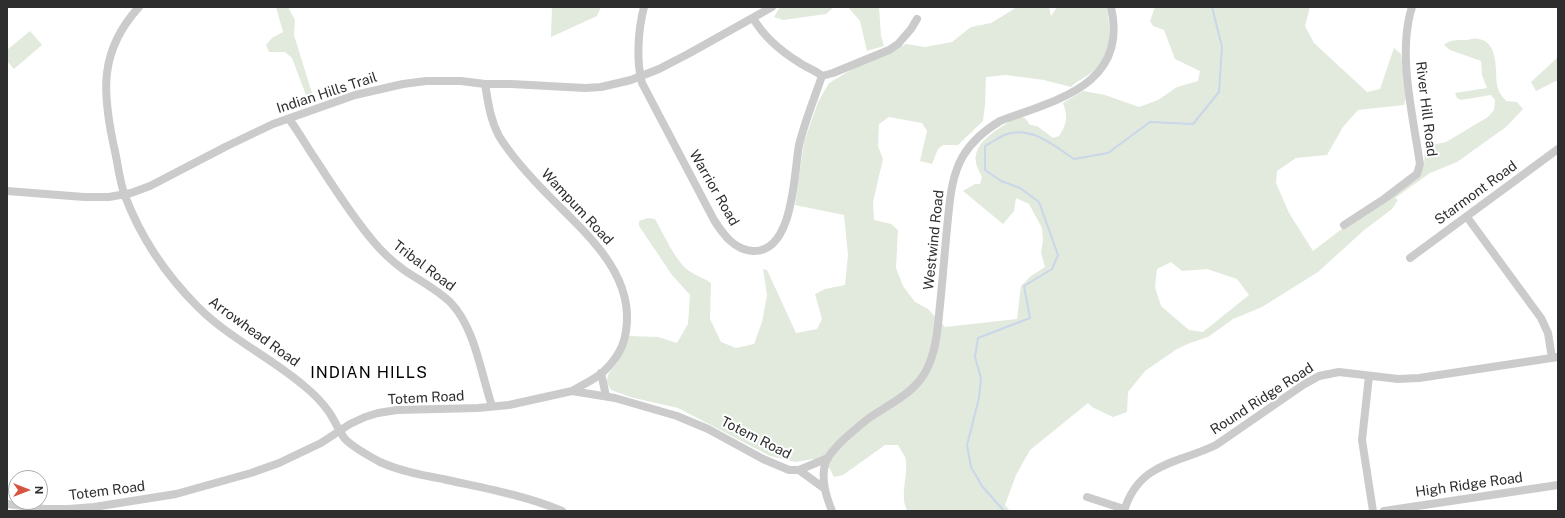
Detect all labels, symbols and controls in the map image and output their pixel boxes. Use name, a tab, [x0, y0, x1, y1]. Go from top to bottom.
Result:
street label: River Hill Road	[1412, 60, 1440, 158]
street label: Indian Hills Trail	[275, 69, 379, 117]
street label: Warrior Road	[686, 147, 742, 229]
street label: Starmont Road	[1432, 158, 1520, 228]
street label: Wampum Road	[538, 166, 616, 248]
street label: Westwind Road	[920, 189, 948, 291]
street label: Tribal Road	[390, 237, 458, 295]
street label: Arrowhead Road	[205, 293, 303, 371]
street label: Round Ridge Road	[1207, 359, 1317, 439]
district label: INDIAN HILLS	[310, 363, 428, 383]
street label: Totem Road	[387, 388, 465, 408]
street label: Totem Road	[718, 413, 794, 463]
street label: High Ridge Road	[1414, 469, 1524, 501]
north arrow	[8, 470, 48, 510]
street label: Totem Road	[68, 478, 146, 504]
text: N	[33, 486, 45, 494]

